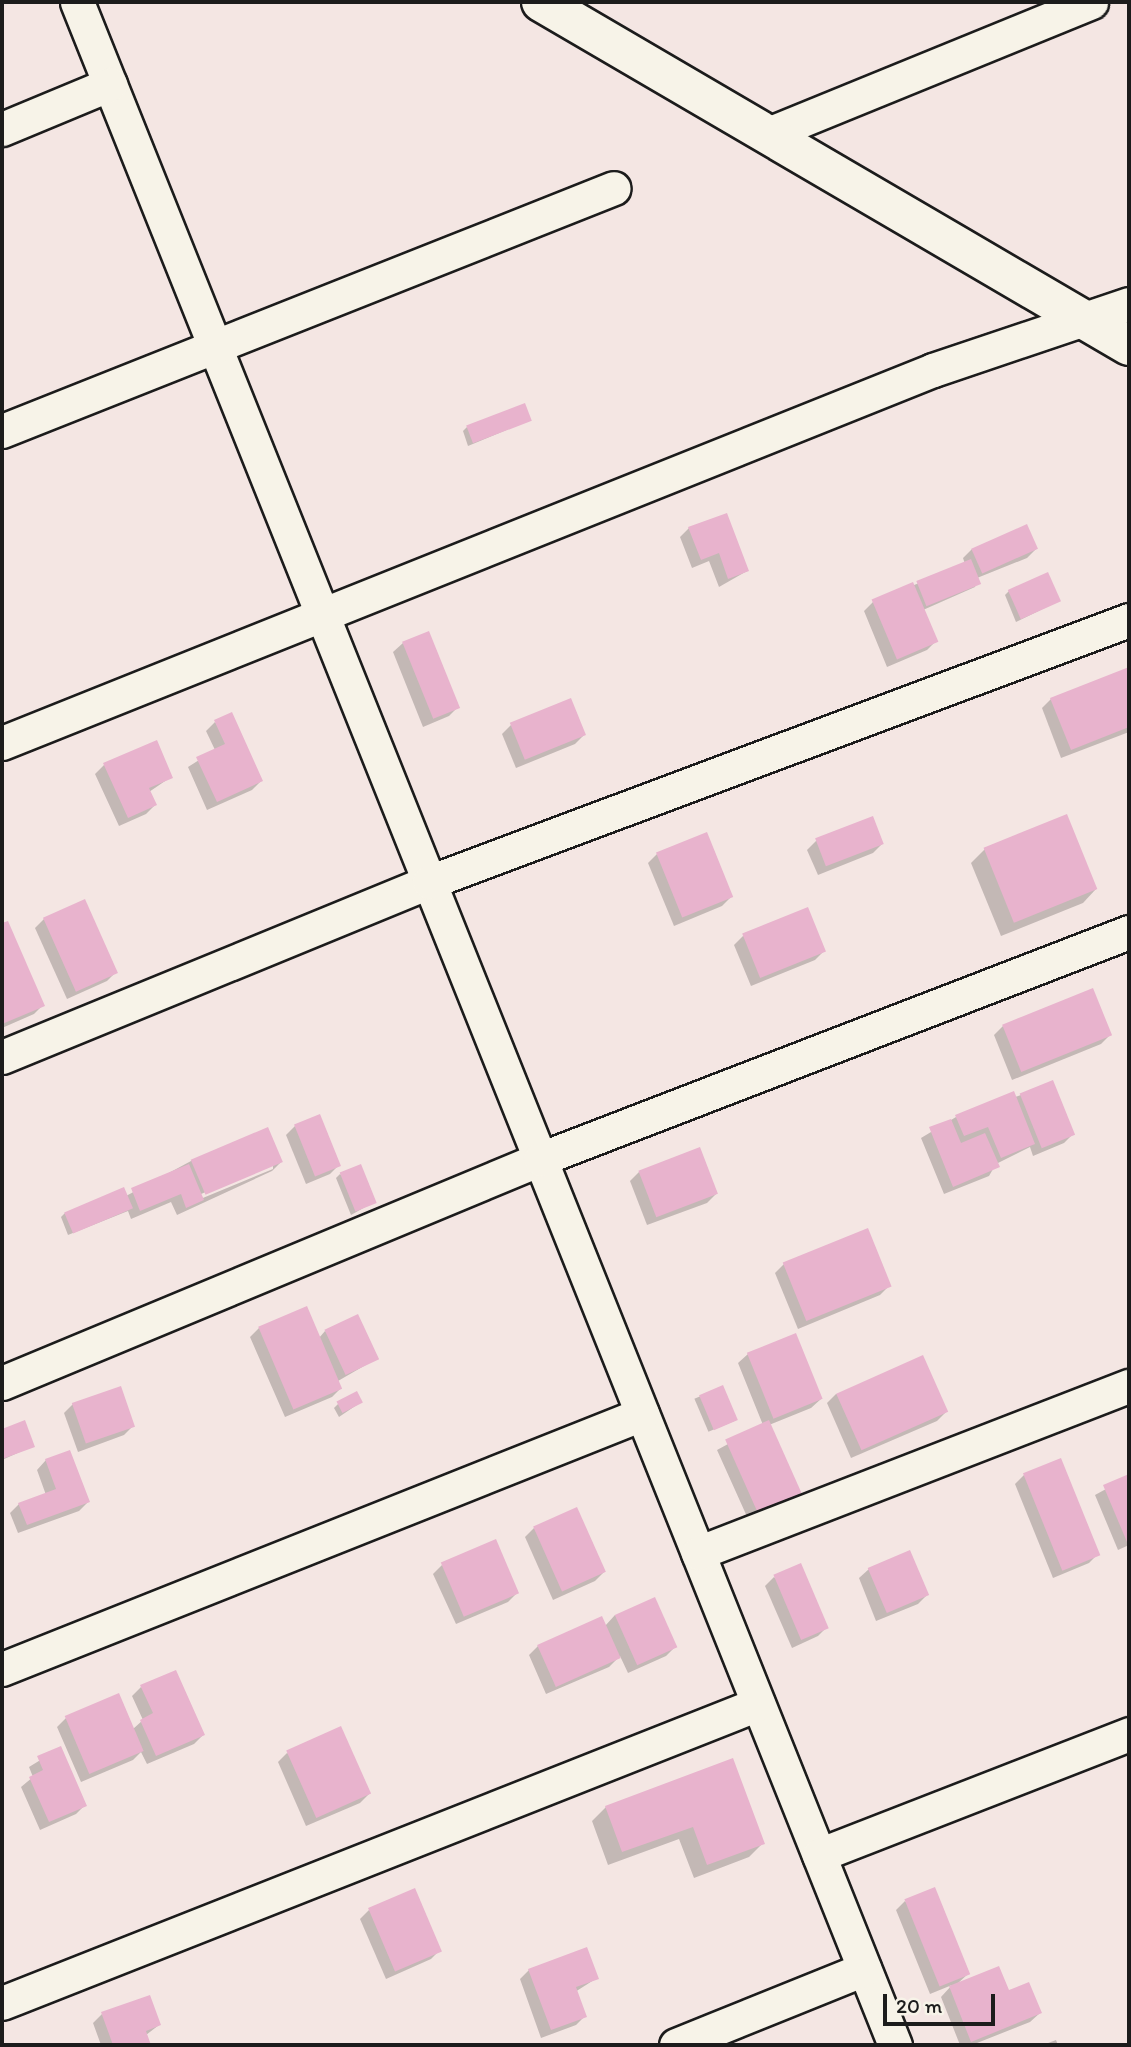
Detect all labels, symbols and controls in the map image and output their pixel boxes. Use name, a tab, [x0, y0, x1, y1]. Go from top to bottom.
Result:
scale bar	[886, 1980, 998, 2024]
text: 20 m	[896, 1993, 942, 2018]

